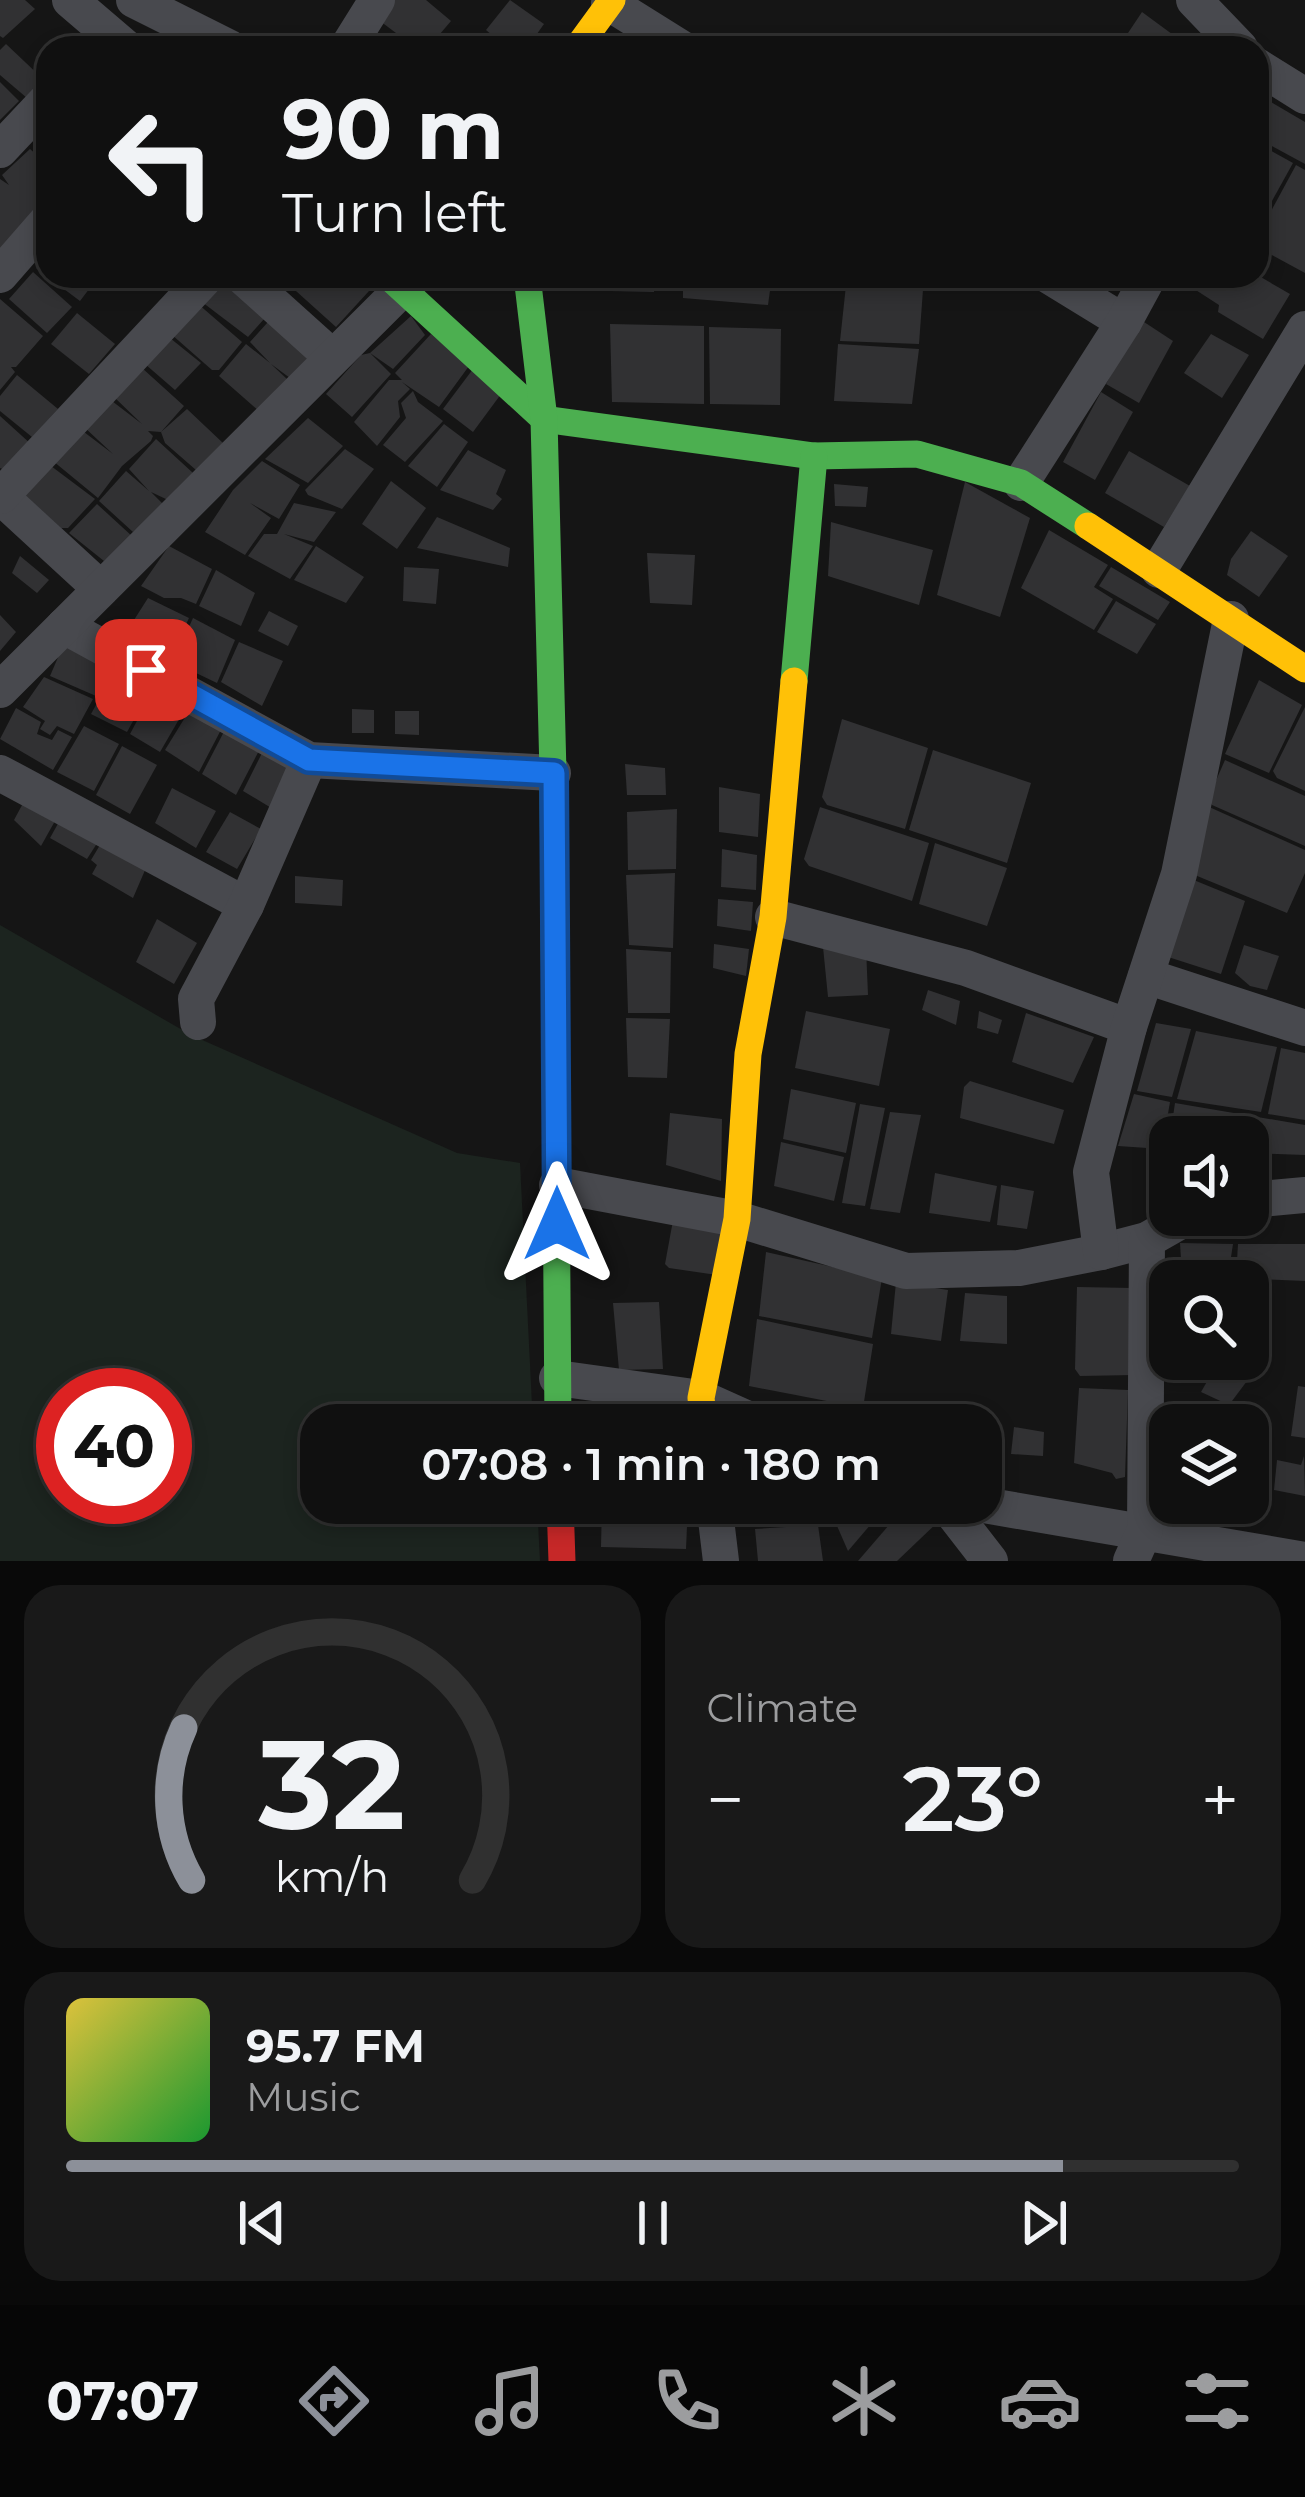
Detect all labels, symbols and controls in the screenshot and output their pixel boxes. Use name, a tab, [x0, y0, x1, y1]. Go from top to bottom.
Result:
text: 90 m	[282, 78, 504, 180]
icon: left	[84, 84, 240, 240]
text: Turn left	[282, 180, 508, 246]
pin	[95, 619, 197, 721]
icon: arrive	[113, 637, 179, 703]
map controls	[1149, 1116, 1269, 1524]
button: sound	[1149, 1116, 1269, 1236]
position arrow	[494, 1161, 620, 1287]
button: search	[1149, 1260, 1269, 1380]
speed limit sign: 40	[36, 1368, 192, 1524]
button: layers	[1149, 1404, 1269, 1524]
text: 07:08 · 1 min · 180 m	[421, 1436, 881, 1491]
text: Climate	[707, 1684, 858, 1732]
text: 32	[258, 1708, 406, 1860]
text: 23°	[902, 1744, 1043, 1854]
text: −	[707, 1759, 744, 1840]
text: +	[1201, 1759, 1239, 1840]
text: km/h	[275, 1849, 389, 1902]
text: 95.7 FM	[246, 2018, 425, 2073]
text: Music	[246, 2073, 361, 2121]
icon: previous	[229, 2190, 295, 2256]
icon: pause	[620, 2190, 686, 2256]
icon: next	[1011, 2190, 1077, 2256]
icon: directions	[292, 2359, 376, 2443]
icon: music	[468, 2359, 552, 2443]
icon: phone	[645, 2359, 729, 2443]
icon: climate	[822, 2359, 906, 2443]
icon: car	[998, 2359, 1082, 2443]
icon: filters	[1175, 2359, 1259, 2443]
text: 07:07	[46, 2368, 199, 2434]

